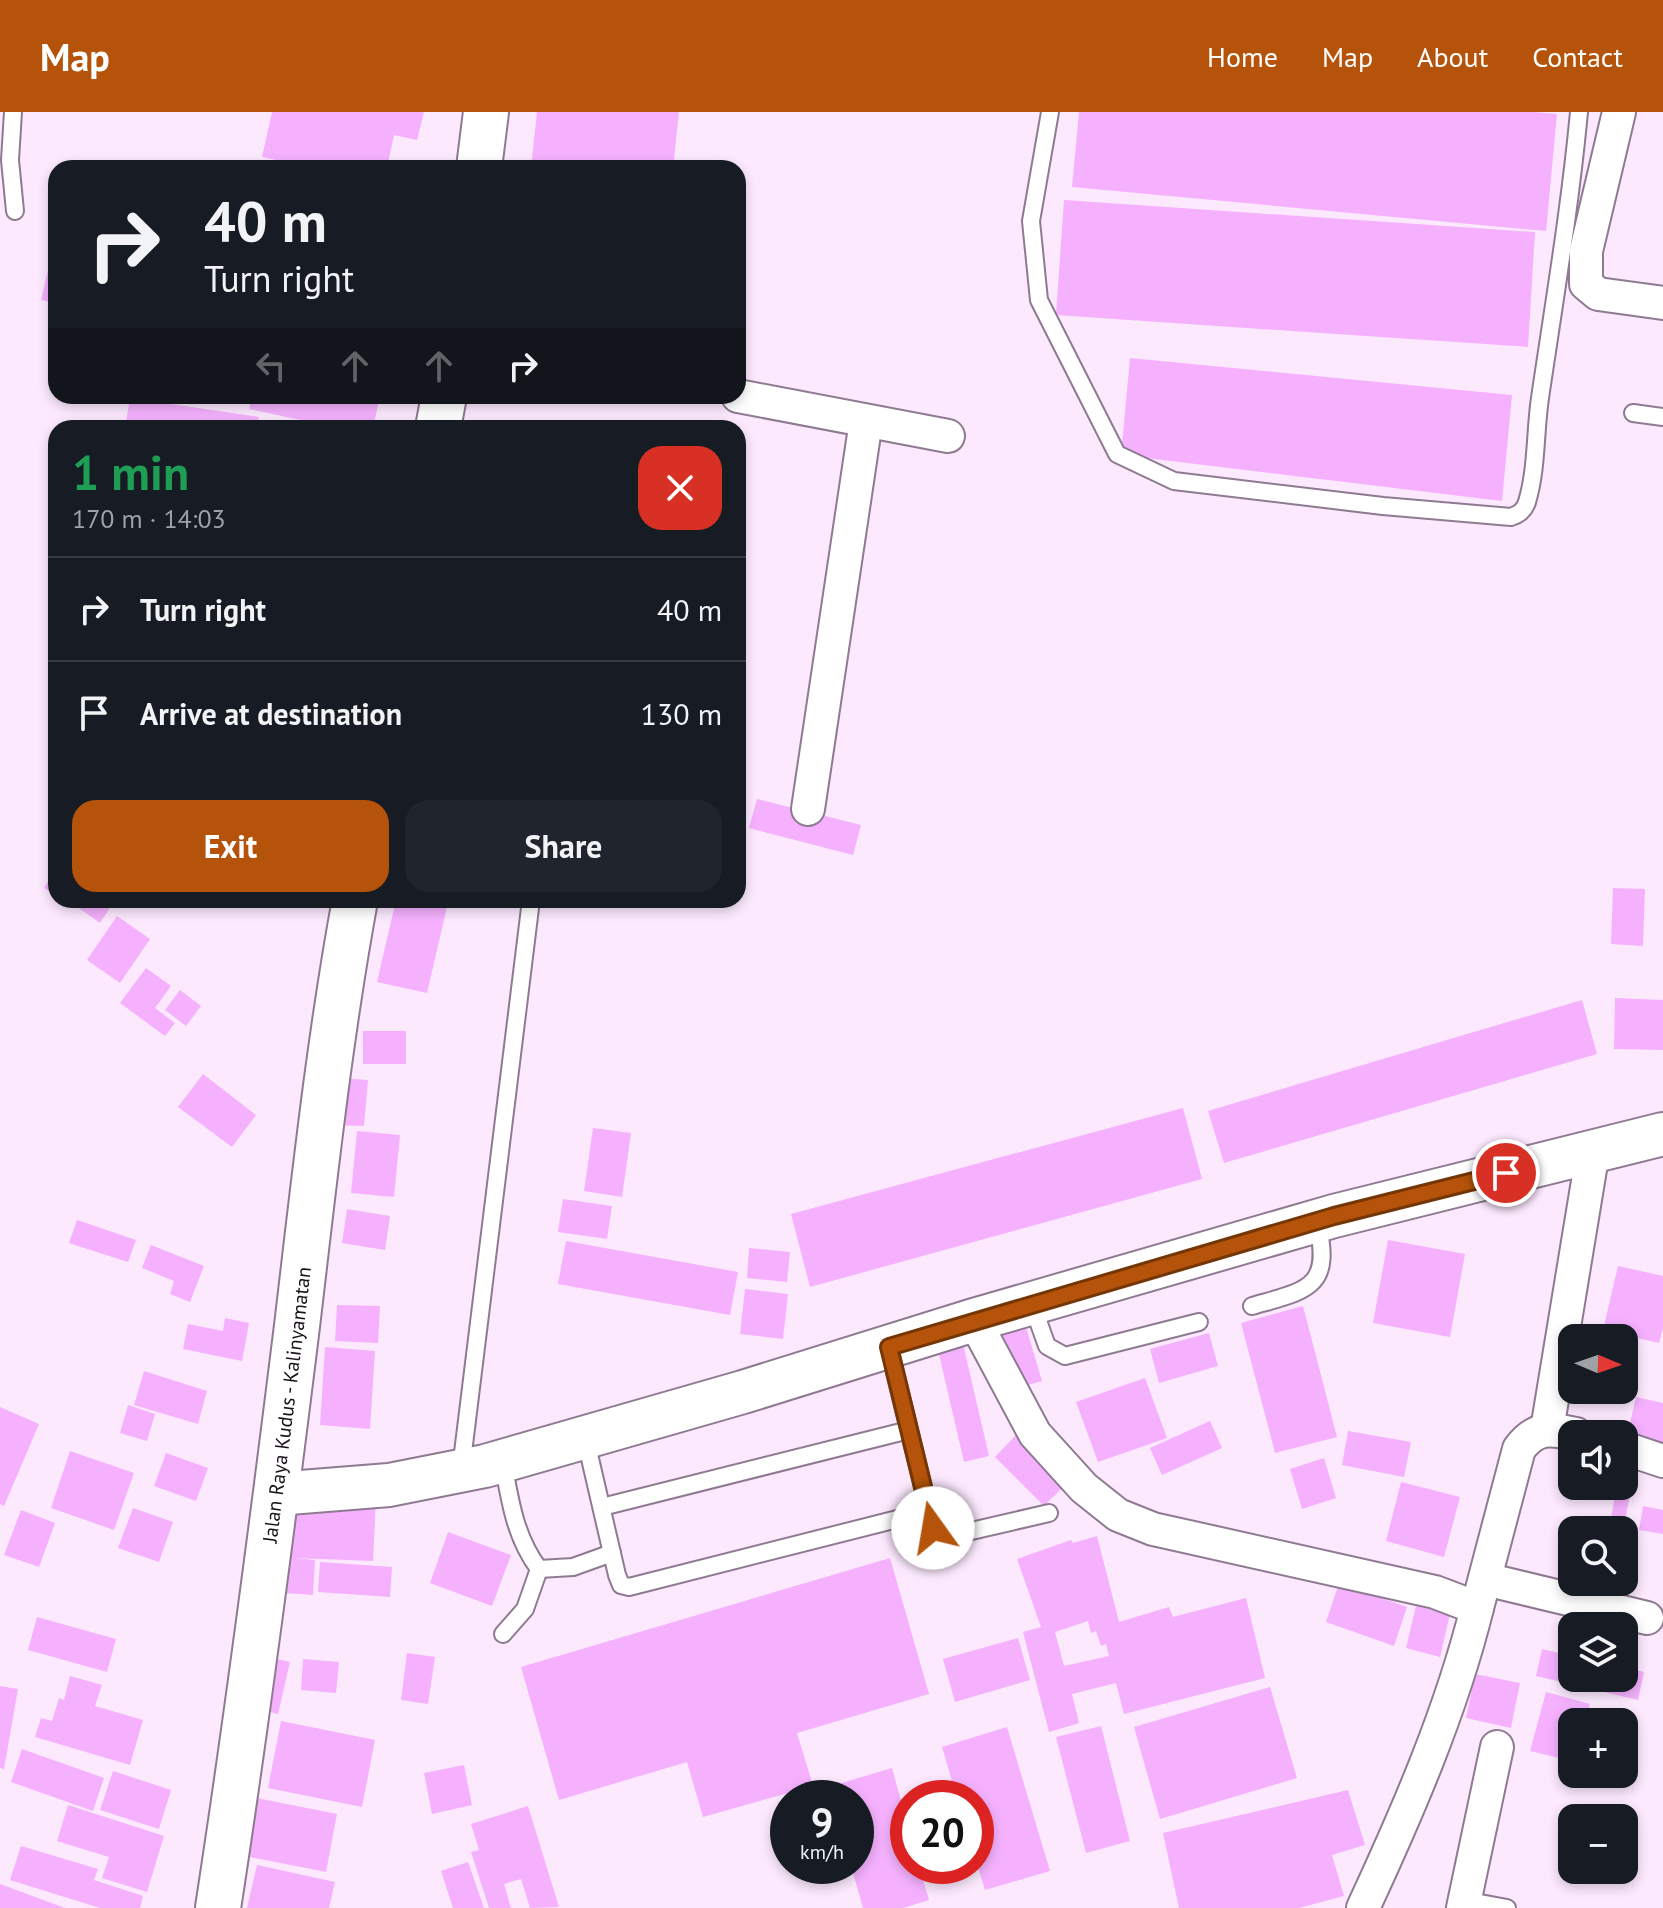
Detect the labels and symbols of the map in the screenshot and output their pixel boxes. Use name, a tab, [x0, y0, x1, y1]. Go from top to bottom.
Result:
pin	[1472, 1139, 1540, 1207]
street label: Jalan Raya Kudus - Kalinyamatan	[257, 1265, 317, 1545]
north arrow	[1558, 1324, 1638, 1404]
position arrow	[891, 1486, 975, 1570]
speed limit sign: 20	[890, 1780, 994, 1884]

